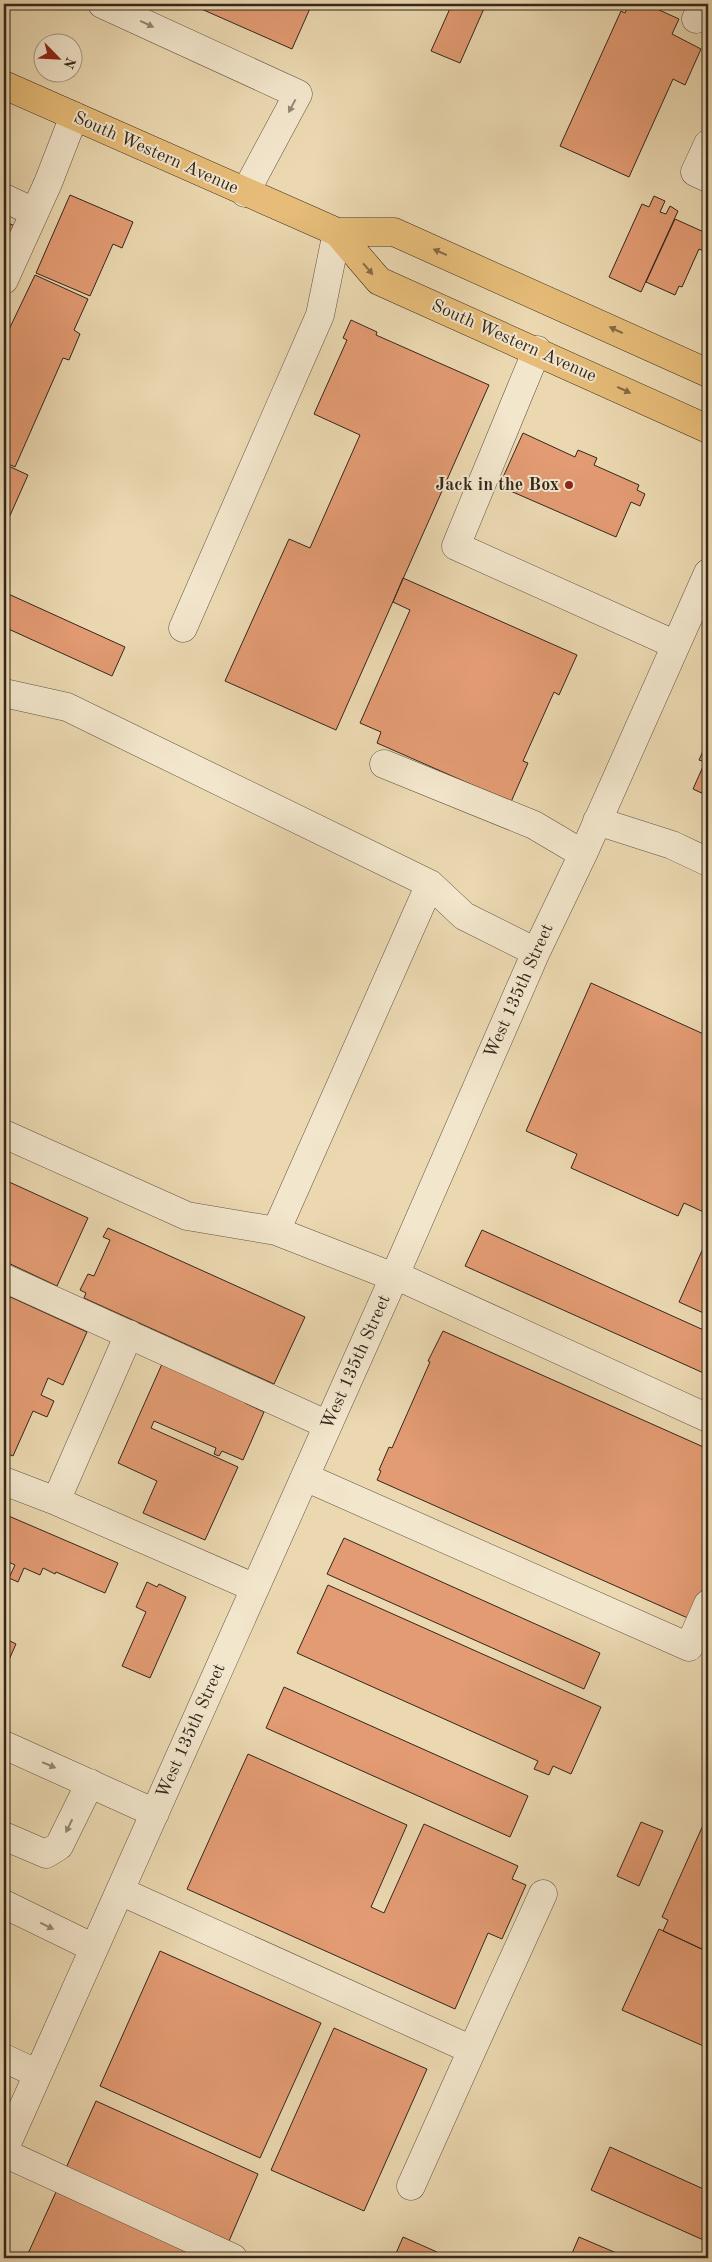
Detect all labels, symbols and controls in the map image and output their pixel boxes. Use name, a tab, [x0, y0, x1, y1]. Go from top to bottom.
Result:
one-way arrow	[139, 20, 154, 29]
north arrow	[32, 32, 82, 82]
text: N	[60, 55, 78, 71]
one-way arrow	[288, 98, 296, 113]
street label: South Western Avenue	[71, 109, 241, 197]
one-way arrow	[433, 248, 447, 256]
one-way arrow	[363, 262, 374, 275]
street label: South Western Avenue	[429, 297, 599, 385]
one-way arrow	[609, 326, 623, 334]
one-way arrow	[617, 386, 631, 394]
place label: Jack in the Box	[435, 476, 559, 494]
marker: Jack in the Box	[563, 479, 575, 491]
street label: West 135th Street	[481, 921, 557, 1061]
street label: West 135th Street	[318, 1292, 394, 1432]
street label: West 135th Street	[153, 1661, 229, 1801]
one-way arrow	[42, 1761, 56, 1769]
one-way arrow	[65, 1819, 73, 1834]
one-way arrow	[40, 1922, 55, 1930]

